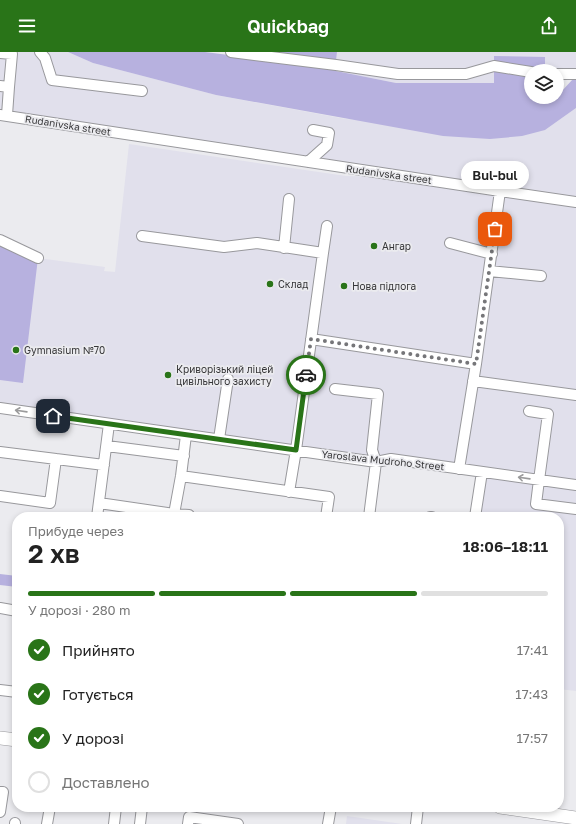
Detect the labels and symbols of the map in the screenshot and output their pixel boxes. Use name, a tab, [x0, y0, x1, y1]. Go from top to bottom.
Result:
street label: Rudanivska street	[24, 112, 112, 138]
callout: Bul-bul	[461, 161, 529, 189]
street label: Rudanivska street	[345, 162, 433, 186]
pin	[478, 212, 512, 246]
place label: Ангар	[382, 240, 411, 252]
marker: Ангар	[369, 241, 379, 251]
place label: Склад	[278, 278, 308, 290]
marker: Склад	[265, 279, 275, 289]
place label: Нова підлога	[352, 280, 416, 292]
marker: Нова підлога	[339, 281, 349, 291]
place label: Gymnasium №70	[24, 344, 105, 356]
marker: Gymnasium №70	[11, 345, 21, 355]
courier	[286, 355, 326, 395]
place label: Криворізький ліцей цивільного захисту	[176, 363, 273, 387]
marker: Криворізький ліцей цивільного захисту	[163, 370, 173, 380]
pin	[36, 399, 70, 433]
one-way arrow	[14, 407, 27, 415]
street label: Yaroslava Mudroho Street	[321, 448, 445, 472]
one-way arrow	[517, 474, 530, 482]

